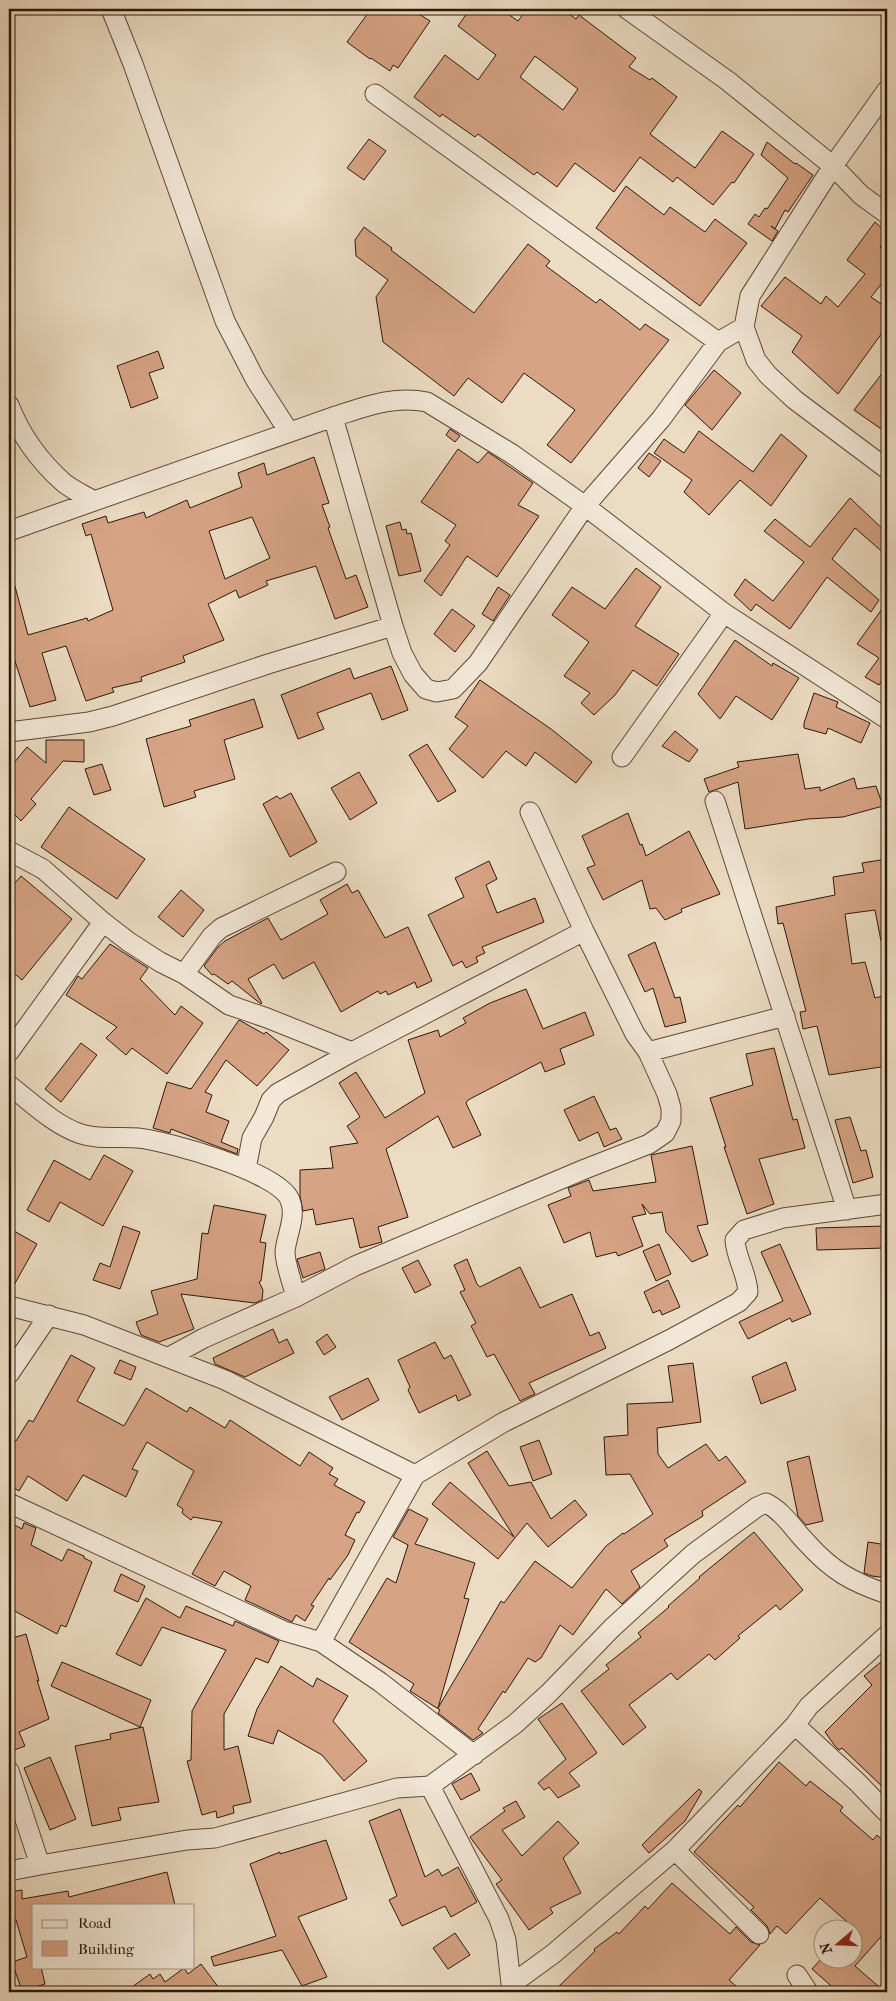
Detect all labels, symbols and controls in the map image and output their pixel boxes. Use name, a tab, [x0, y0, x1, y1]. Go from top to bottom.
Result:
legend	[32, 1904, 195, 1968]
text: Road	[78, 1914, 112, 1932]
north arrow	[814, 1918, 864, 1968]
text: Building	[78, 1940, 135, 1958]
text: N	[816, 1940, 836, 1956]

